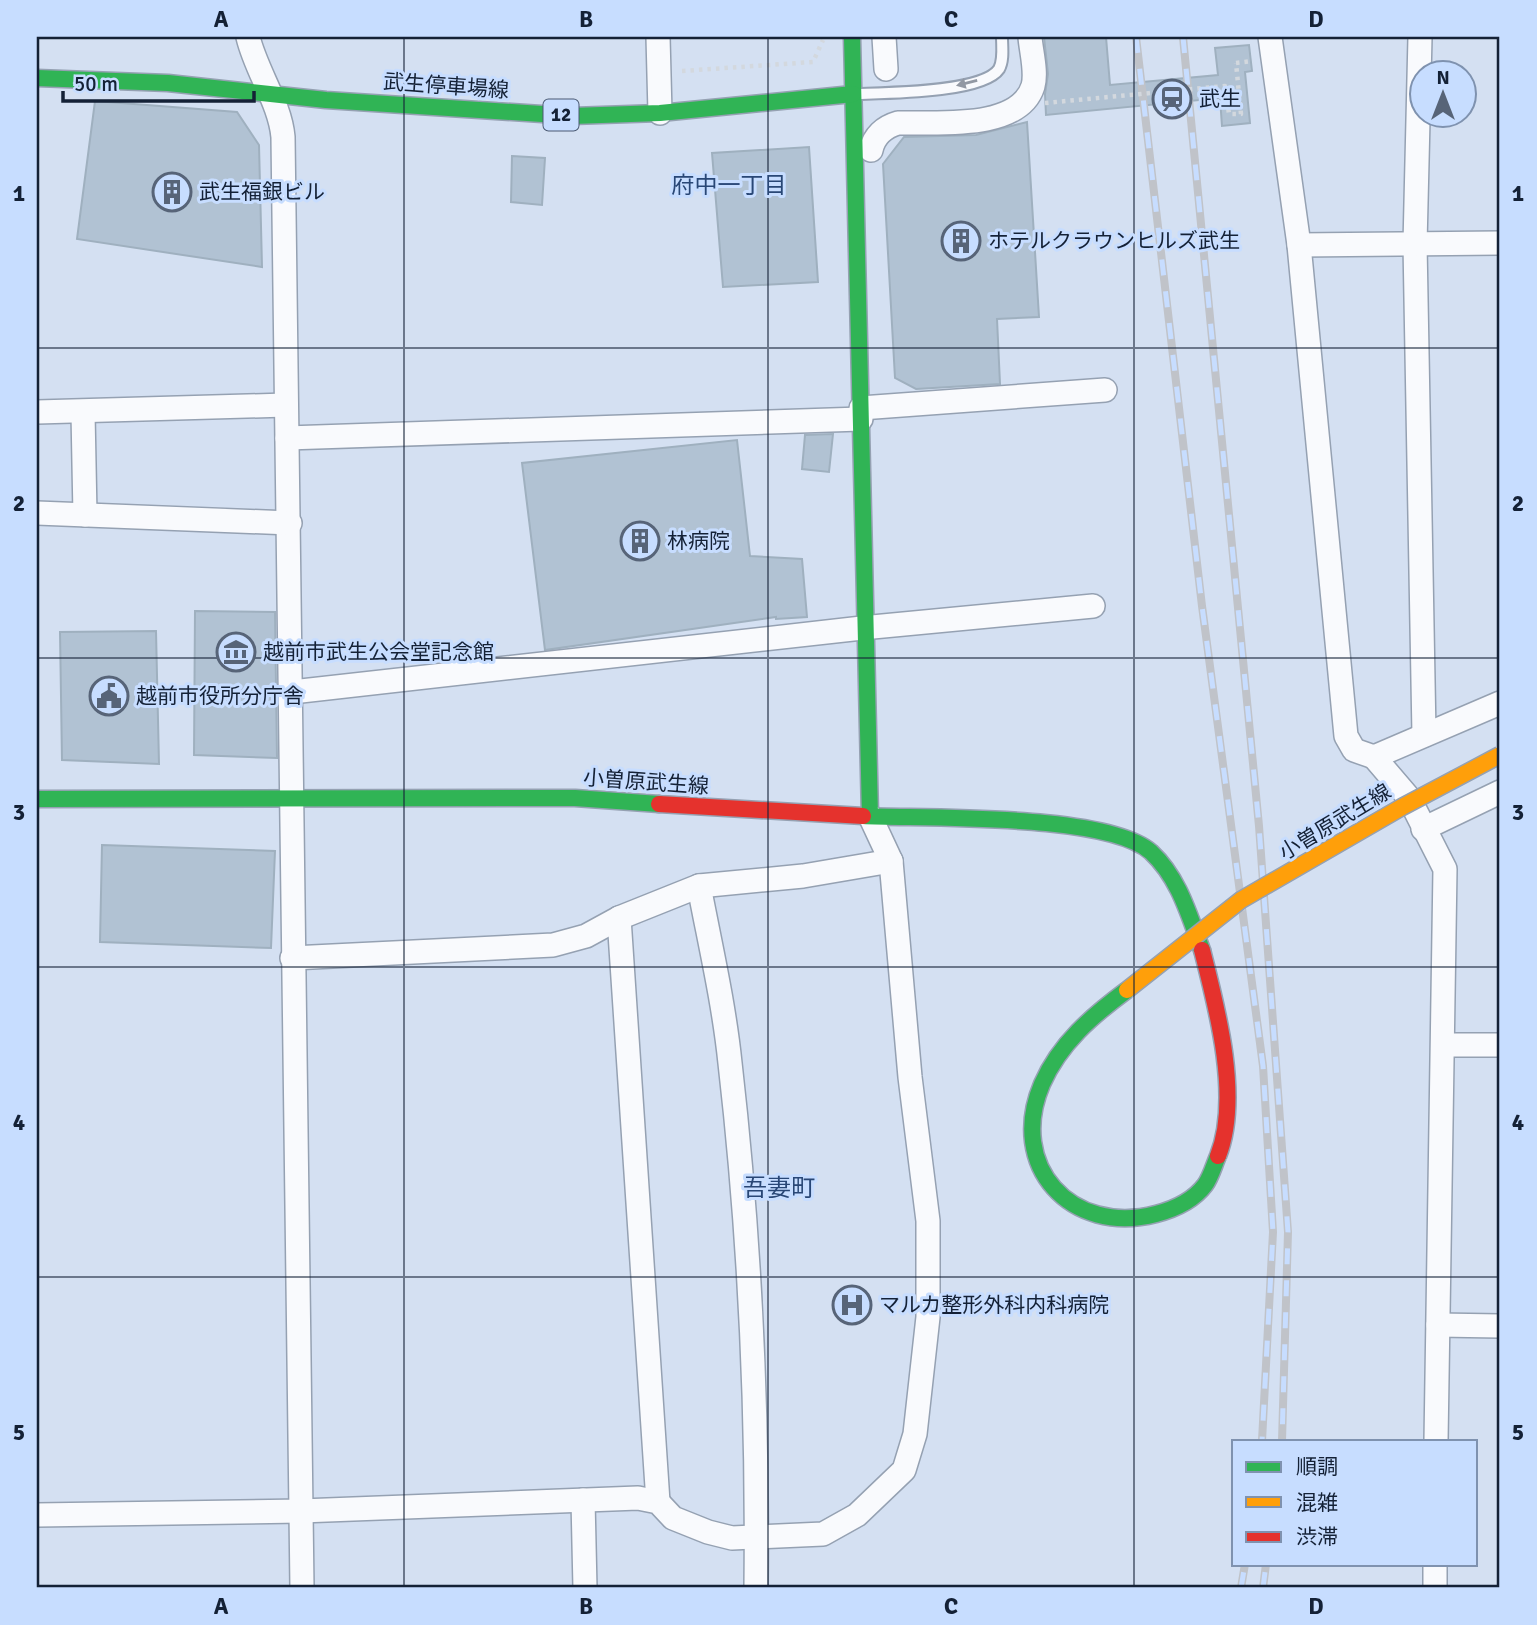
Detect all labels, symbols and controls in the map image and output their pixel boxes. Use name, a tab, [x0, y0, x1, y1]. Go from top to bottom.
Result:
text: A	[214, 5, 229, 34]
text: B	[579, 5, 593, 34]
text: C	[944, 5, 958, 34]
text: D	[1308, 5, 1324, 34]
scale bar	[63, 60, 254, 104]
north arrow	[1408, 60, 1478, 130]
text: N	[1436, 66, 1450, 90]
street label: 武生停車場線	[382, 69, 510, 103]
text: 50 m	[74, 71, 118, 97]
one-way arrow	[956, 78, 978, 89]
station icon: 武生	[1151, 78, 1193, 120]
place label: 武生	[1199, 86, 1241, 112]
road number: 12	[544, 99, 578, 130]
building icon: 武生福銀ビル	[151, 171, 193, 213]
district label: 府中一丁目	[672, 171, 787, 200]
text: 1	[13, 179, 25, 208]
place label: 武生福銀ビル	[199, 179, 325, 205]
text: 1	[1512, 179, 1524, 208]
building icon: ホテルクラウンヒルズ武生	[940, 220, 982, 262]
place label: ホテルクラウンヒルズ武生	[988, 228, 1240, 254]
text: 2	[13, 489, 25, 518]
text: 2	[1512, 489, 1524, 518]
building icon: 林病院	[619, 520, 661, 562]
place label: 林病院	[667, 528, 730, 554]
museum icon: 越前市武生公会堂記念館	[215, 631, 257, 673]
place label: 越前市武生公会堂記念館	[263, 639, 494, 665]
public building icon: 越前市役所分庁舎	[88, 675, 130, 717]
place label: 越前市役所分庁舎	[136, 683, 304, 709]
street label: 小曽原武生線	[582, 765, 710, 799]
street label: 小曽原武生線	[1274, 778, 1396, 866]
text: 3	[13, 798, 25, 827]
text: 3	[1512, 798, 1524, 827]
text: 4	[13, 1108, 25, 1137]
text: 4	[1512, 1108, 1524, 1137]
district label: 吾妻町	[743, 1173, 815, 1203]
hospital icon: マルカ整形外科内科病院	[831, 1284, 873, 1326]
place label: マルカ整形外科内科病院	[879, 1292, 1109, 1318]
text: 5	[13, 1418, 25, 1447]
text: 5	[1512, 1418, 1524, 1447]
legend	[1232, 1440, 1478, 1566]
text: 順調	[1296, 1454, 1338, 1480]
text: 混雑	[1296, 1490, 1338, 1516]
text: 渋滞	[1296, 1524, 1338, 1550]
text: A	[214, 1592, 229, 1621]
text: B	[579, 1592, 593, 1621]
text: C	[944, 1592, 958, 1621]
text: D	[1308, 1592, 1324, 1621]

